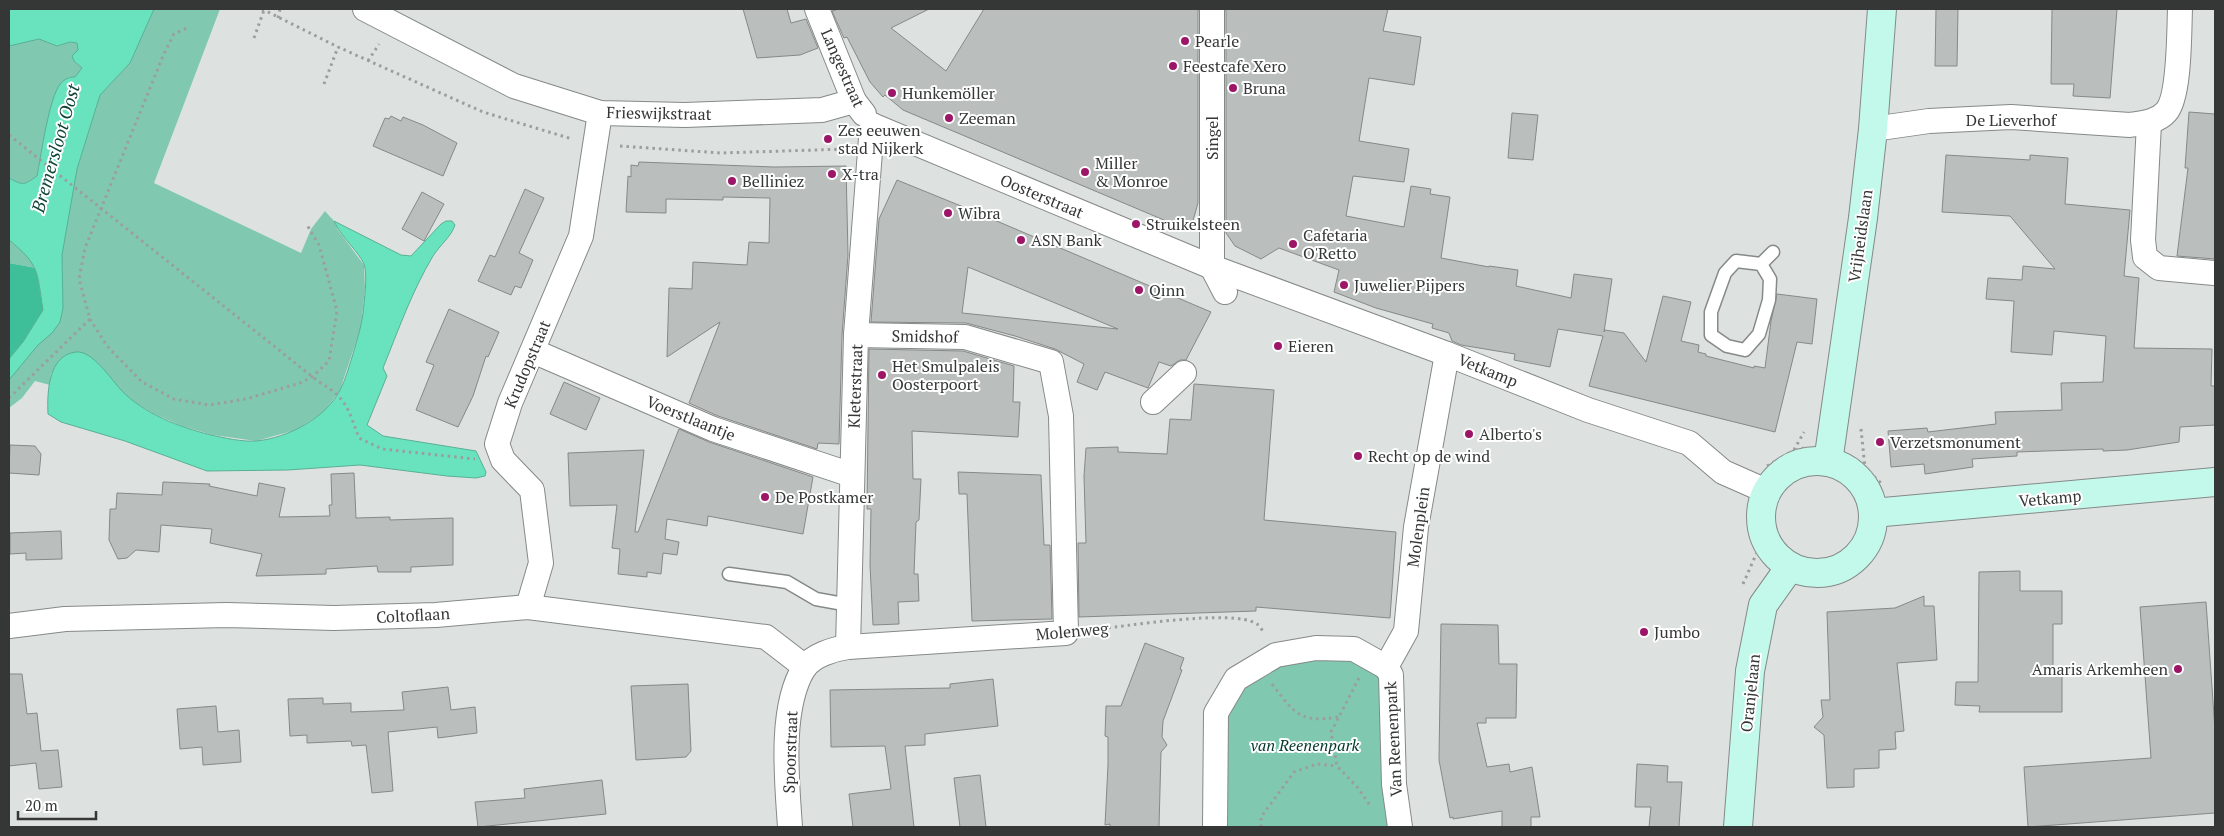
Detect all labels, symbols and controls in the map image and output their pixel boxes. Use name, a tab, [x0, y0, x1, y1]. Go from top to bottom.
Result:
street label: Langestraat	[816, 25, 870, 111]
place label: Pearle	[1195, 30, 1239, 52]
marker: Pearle	[1179, 35, 1191, 47]
place label: Feestcafe Xero	[1183, 55, 1286, 77]
marker: Feestcafe Xero	[1167, 60, 1179, 72]
place label: Bruna	[1243, 77, 1286, 99]
water label: Bremersloot Oost	[25, 80, 85, 216]
place label: Hunkemöller	[902, 82, 996, 104]
marker: Bruna	[1227, 82, 1239, 94]
marker: Hunkemöller	[886, 87, 898, 99]
street label: Frieswijkstraat	[606, 101, 712, 125]
place label: Zeeman	[959, 107, 1016, 129]
street label: De Lieverhof	[1966, 109, 2058, 131]
marker: Zeeman	[943, 112, 955, 124]
street label: Singel	[1201, 116, 1223, 160]
place label: Zes eeuwen stad Nijkerk	[838, 119, 924, 159]
marker: Zes eeuwen stad Nijkerk	[822, 133, 834, 145]
place label: Miller & Monroe	[1095, 152, 1168, 192]
place label: X-tra	[842, 163, 879, 185]
marker: Miller & Monroe	[1079, 166, 1091, 178]
marker: X-tra	[826, 168, 838, 180]
street label: Oosterstraat	[997, 169, 1087, 224]
place label: Belliniez	[742, 170, 804, 192]
marker: Belliniez	[726, 175, 738, 187]
street label: Vrijheidslaan	[1843, 188, 1877, 284]
place label: Wibra	[958, 202, 1001, 224]
marker: Wibra	[942, 207, 954, 219]
place label: Struikelsteen	[1146, 213, 1241, 235]
marker: Struikelsteen	[1130, 218, 1142, 230]
place label: Cafetaria O'Retto	[1303, 224, 1368, 264]
place label: ASN Bank	[1031, 229, 1103, 251]
marker: ASN Bank	[1015, 234, 1027, 246]
marker: Cafetaria O'Retto	[1287, 238, 1299, 250]
place label: Juwelier Pijpers	[1354, 274, 1465, 296]
place label: Qinn	[1149, 279, 1185, 301]
marker: Juwelier Pijpers	[1338, 279, 1350, 291]
marker: Qinn	[1133, 284, 1145, 296]
street label: Krudopstraat	[499, 317, 555, 411]
street label: Smidshof	[891, 324, 960, 348]
place label: Eieren	[1288, 335, 1334, 357]
marker: Eieren	[1272, 340, 1284, 352]
street label: Kleterstraat	[843, 343, 867, 429]
street label: Vetkamp	[1455, 348, 1521, 392]
place label: Het Smulpaleis Oosterpoort	[892, 355, 1000, 395]
marker: Het Smulpaleis Oosterpoort	[876, 369, 888, 381]
street label: Voerstlaantje	[643, 390, 739, 446]
place label: Alberto's	[1479, 423, 1542, 445]
marker: Alberto's	[1463, 428, 1475, 440]
place label: Verzetsmonument	[1890, 431, 2021, 453]
marker: Verzetsmonument	[1874, 436, 1886, 448]
place label: Recht op de wind	[1368, 445, 1490, 467]
marker: Recht op de wind	[1352, 450, 1364, 462]
street label: Vetkamp	[2018, 484, 2082, 512]
street label: Molenplein	[1401, 485, 1435, 569]
place label: De Postkamer	[775, 486, 874, 508]
marker: De Postkamer	[759, 491, 771, 503]
street label: Coltoflaan	[376, 602, 451, 628]
street label: Molenweg	[1035, 617, 1110, 645]
place label: Jumbo	[1654, 621, 1700, 643]
marker: Jumbo	[1638, 626, 1650, 638]
street label: Oranjelaan	[1735, 652, 1765, 733]
place label: Amaris Arkemheen	[2032, 658, 2168, 680]
marker: Amaris Arkemheen	[2172, 663, 2184, 675]
street label: Van Reenenpark	[1379, 680, 1407, 797]
street label: Spoorstraat	[778, 710, 802, 794]
park label: van Reenenpark	[1251, 734, 1360, 756]
scale bar	[18, 788, 95, 820]
text: 20 m	[25, 795, 58, 815]

